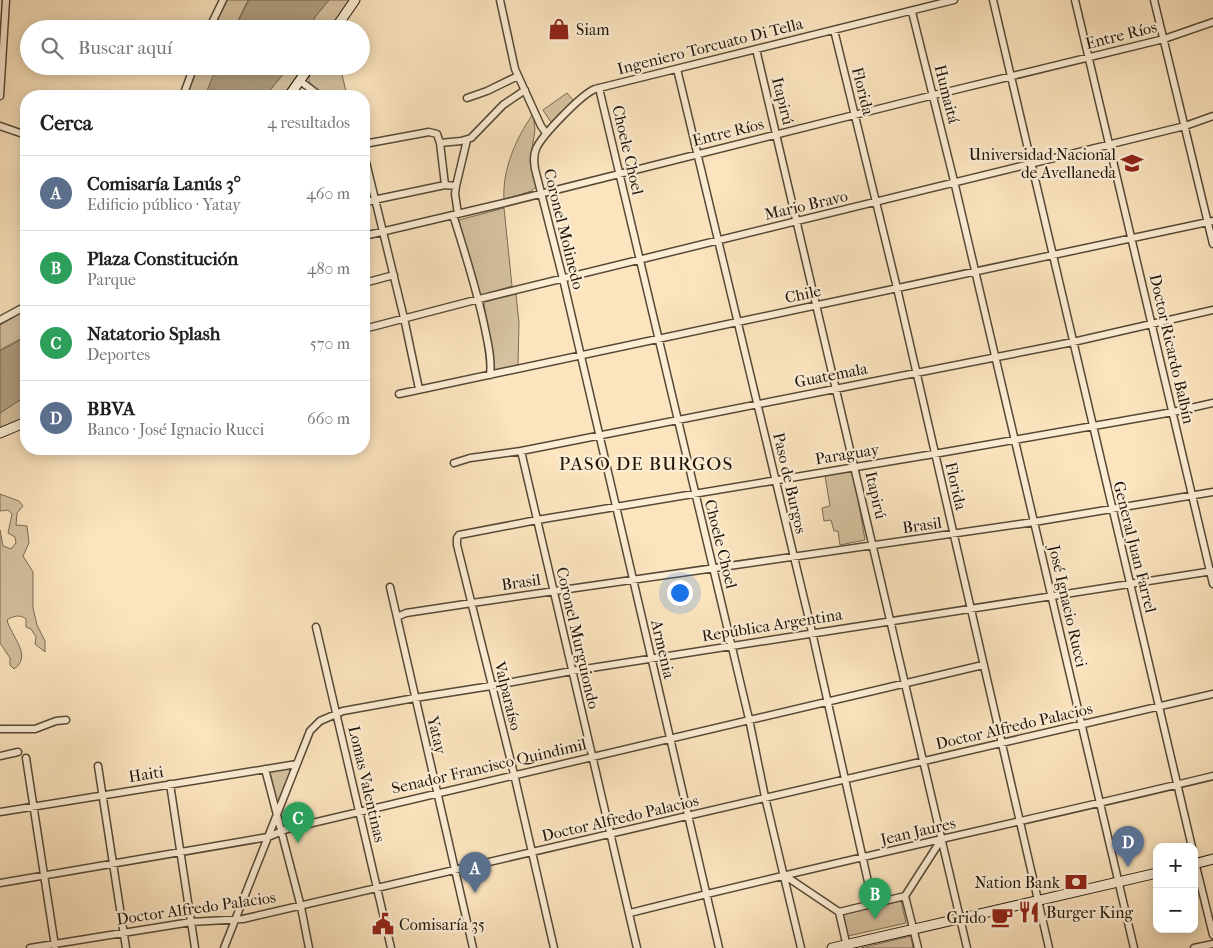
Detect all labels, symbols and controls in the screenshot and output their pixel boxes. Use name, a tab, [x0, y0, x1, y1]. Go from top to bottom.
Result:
street label: Ingeniero Torcuato Di Tella	[615, 14, 805, 78]
shop icon: Siam	[546, 16, 572, 42]
street label: Entre Ríos	[1083, 17, 1159, 53]
search box	[20, 20, 370, 75]
place label: Siam	[576, 20, 610, 39]
icon: search	[38, 34, 66, 62]
text: Buscar aquí	[78, 37, 172, 59]
street label: Humaitá	[931, 63, 964, 126]
street label: Florida	[848, 65, 878, 117]
street label: Itapirú	[768, 75, 798, 127]
street label: Choele Choel	[608, 103, 648, 197]
text: Cerca	[40, 111, 92, 135]
text: 4 resultados	[267, 113, 350, 132]
street label: Entre Ríos	[690, 114, 766, 150]
place label: Universidad Nacional de Avellaneda	[969, 145, 1117, 182]
school or university icon: Universidad Nacional de Avellaneda	[1119, 150, 1145, 176]
street label: Coronel Molinedo	[540, 167, 588, 291]
text: Comisaría Lanús 3°	[87, 173, 241, 195]
text: A	[51, 184, 61, 203]
text: 460 m	[306, 184, 350, 203]
street label: Mario Bravo	[762, 186, 850, 224]
text: Edificio público · Yatay	[87, 195, 241, 214]
text: Plaza Constitución	[87, 248, 238, 270]
text: B	[51, 259, 61, 278]
text: 480 m	[307, 259, 350, 278]
text: Parque	[87, 270, 136, 289]
street label: Doctor Ricardo Balbín	[1146, 272, 1199, 427]
street label: Chile	[783, 281, 823, 307]
text: Natatorio Splash	[87, 323, 220, 345]
text: C	[51, 334, 61, 353]
text: 570 m	[310, 334, 350, 353]
text: Deportes	[87, 345, 150, 364]
street label: Guatemala	[793, 359, 870, 391]
text: BBVA	[87, 398, 135, 420]
text: D	[50, 409, 62, 428]
text: 660 m	[307, 409, 350, 428]
text: Banco · José Ignacio Rucci	[87, 420, 264, 439]
street label: Paso de Burgos	[769, 431, 811, 535]
street label: Paraguay	[814, 439, 881, 468]
district label: PASO DE BURGOS	[559, 453, 733, 475]
street label: Florida	[941, 460, 971, 512]
street label: Itapirú	[861, 469, 891, 521]
street label: General Juan Farrel	[1109, 479, 1161, 615]
street label: Choele Choel	[701, 497, 741, 591]
street label: Brasil	[901, 513, 944, 537]
street label: José Ignacio Rucci	[1044, 541, 1091, 669]
street label: Coronel Murguiondo	[552, 565, 604, 711]
street label: Brasil	[500, 570, 543, 594]
your location	[667, 580, 693, 606]
street label: República Argentina	[700, 604, 844, 645]
street label: Armenia	[647, 617, 679, 681]
street label: Valparaíso	[490, 659, 526, 732]
street label: Doctor Alfredo Palacios	[934, 699, 1095, 753]
street label: Yatay	[423, 713, 451, 756]
street label: Lomas Valentinas	[344, 724, 390, 844]
street label: Senador Francisco Quindimil	[390, 734, 589, 798]
street label: Haiti	[127, 762, 165, 786]
street label: Doctor Alfredo Palacios	[540, 791, 701, 845]
pin: C	[282, 802, 314, 843]
street label: Jean Jaures	[877, 813, 957, 849]
pin: D	[1112, 826, 1144, 867]
map controls	[1153, 843, 1198, 933]
button: +	[1153, 843, 1198, 888]
pin: A	[459, 852, 491, 893]
bank icon: Nation Bank	[1063, 869, 1089, 895]
place label: Nation Bank	[974, 873, 1061, 892]
pin: B	[859, 878, 891, 919]
street label: Doctor Alfredo Palacios	[115, 887, 277, 929]
button: −	[1153, 888, 1198, 933]
restaurant icon: Burger King	[1016, 899, 1042, 925]
place label: Burger King	[1046, 903, 1134, 922]
cafe icon: Grido	[989, 904, 1015, 930]
place label: Grido	[946, 908, 986, 927]
public building icon: Comisaría 35	[370, 911, 396, 937]
place label: Comisaría 35	[399, 915, 485, 934]

